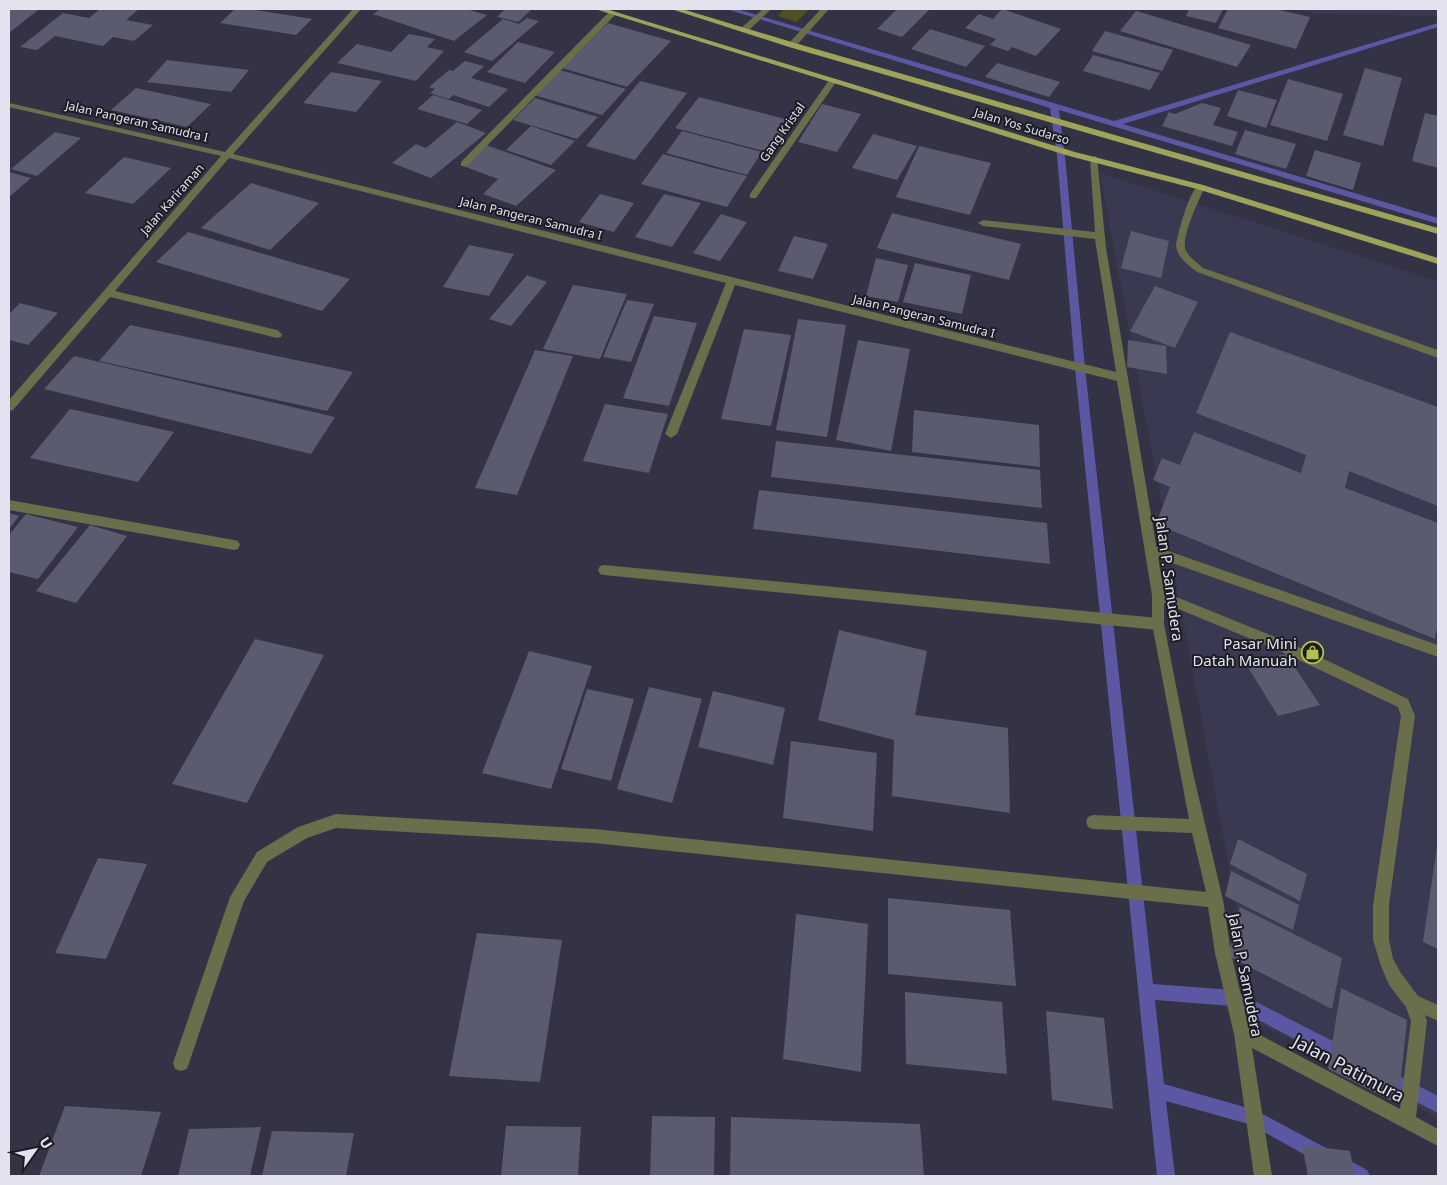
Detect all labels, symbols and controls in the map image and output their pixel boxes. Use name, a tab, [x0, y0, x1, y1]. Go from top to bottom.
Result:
street label: Jalan Pangeran Samudra I	[63, 96, 210, 146]
street label: Gang Kristal	[755, 99, 809, 165]
street label: Jalan Yos Sudarso	[971, 103, 1072, 149]
street label: Jalan Kariraman	[136, 160, 208, 239]
street label: Jalan Pangeran Samudra I	[457, 192, 604, 244]
street label: Jalan Pangeran Samudra I	[850, 290, 997, 342]
street label: Jalan P. Samudera	[1151, 514, 1189, 642]
place label: Pasar Mini Datah Manuah	[1192, 633, 1297, 670]
shop icon: Pasar Mini Datah Manuah	[1301, 640, 1325, 664]
street label: Jalan P. Samudera	[1224, 910, 1268, 1038]
street label: Jalan Patimura	[1287, 1028, 1409, 1107]
north arrow	[10, 1125, 60, 1175]
text: U	[35, 1133, 57, 1152]

